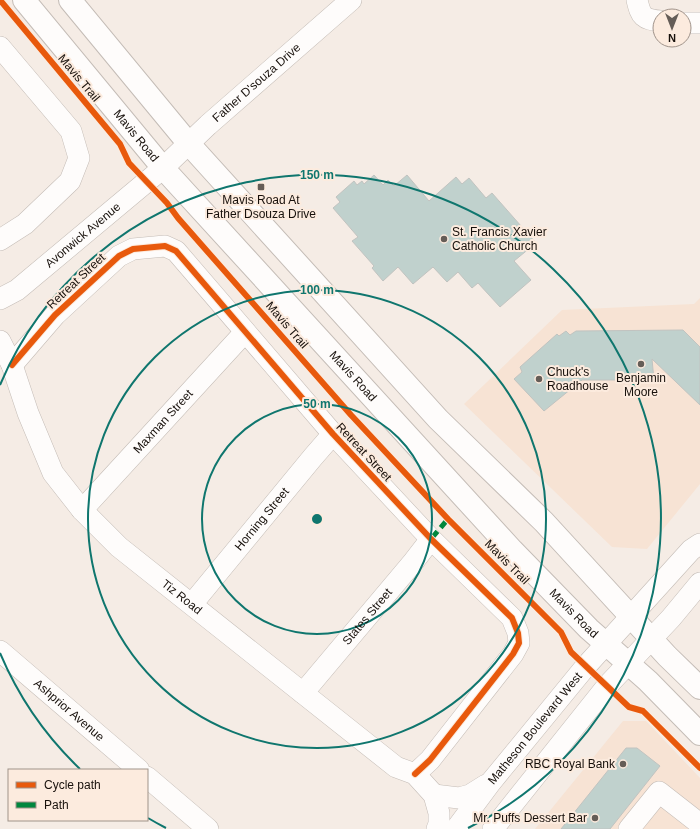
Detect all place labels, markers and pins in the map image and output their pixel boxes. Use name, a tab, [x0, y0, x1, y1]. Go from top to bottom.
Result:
marker: Mavis Road At Father Dsouza Drive	[256, 182, 266, 192]
place label: Mavis Road At Father Dsouza Drive	[206, 193, 316, 221]
place label: St. Francis Xavier Catholic Church	[452, 225, 547, 253]
marker: St. Francis Xavier Catholic Church	[439, 234, 449, 244]
marker: Benjamin Moore	[636, 359, 646, 369]
place label: Chuck's Roadhouse	[547, 365, 609, 393]
place label: Benjamin Moore	[616, 371, 666, 399]
marker: Chuck's Roadhouse	[534, 374, 544, 384]
centre of rings	[310, 512, 324, 526]
place label: RBC Royal Bank	[525, 757, 616, 771]
marker: RBC Royal Bank	[618, 759, 628, 769]
place label: Mr. Puffs Dessert Bar	[473, 811, 587, 825]
marker: Mr. Puffs Dessert Bar	[590, 813, 600, 823]

